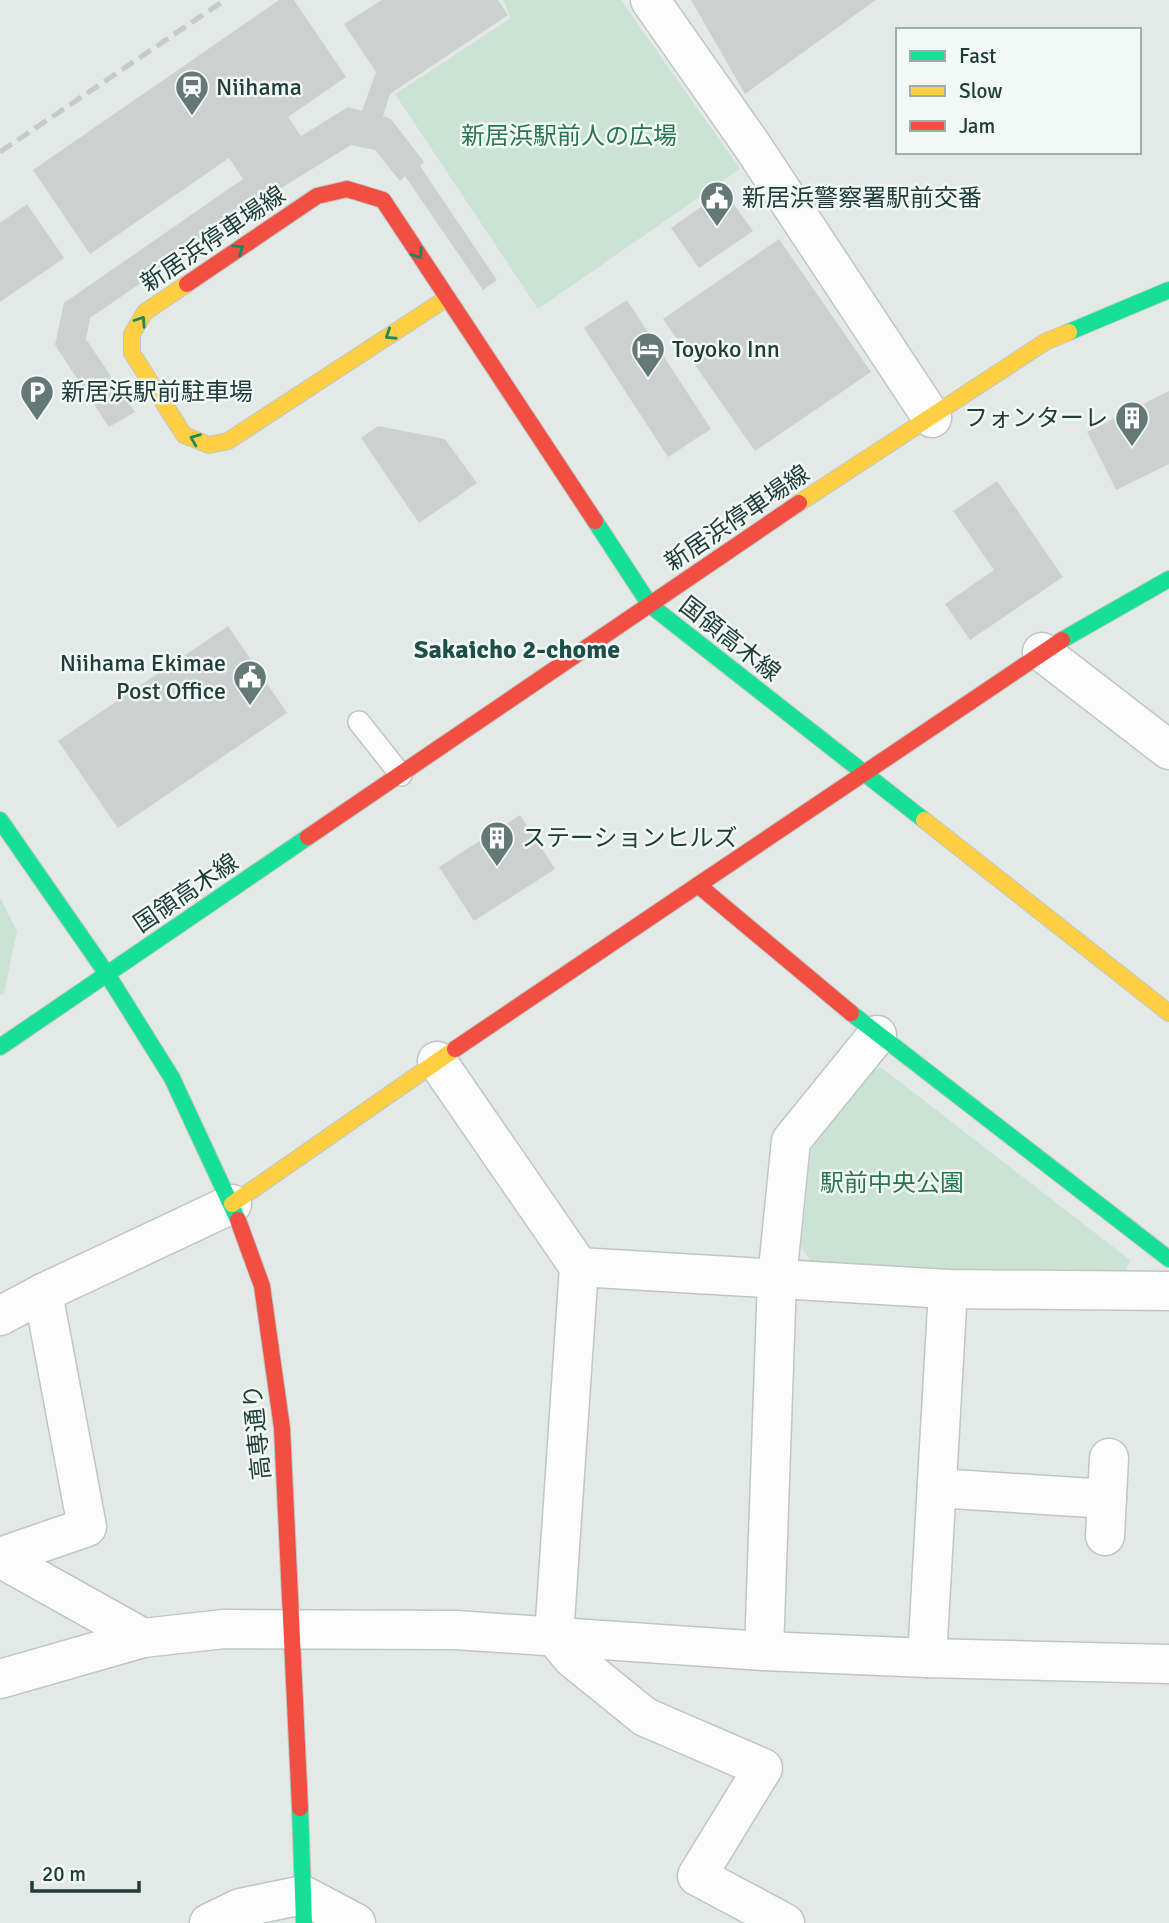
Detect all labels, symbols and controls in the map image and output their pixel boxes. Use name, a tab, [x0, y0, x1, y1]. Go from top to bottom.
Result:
legend	[896, 28, 1141, 154]
text: Fast	[959, 43, 996, 69]
station icon: Niihama	[173, 68, 211, 117]
place label: Niihama	[216, 72, 302, 102]
text: Slow	[959, 78, 1003, 104]
text: Jam	[959, 113, 995, 139]
park label: 新居浜駅前人の広場	[461, 121, 677, 151]
public building icon: 新居浜警察署駅前交番	[698, 179, 736, 228]
street label: 新居浜停車場線	[135, 180, 291, 298]
place label: 新居浜警察署駅前交番	[742, 183, 982, 213]
one-way arrow	[231, 245, 244, 257]
one-way arrow	[410, 247, 423, 260]
one-way arrow	[132, 316, 145, 329]
one-way arrow	[385, 327, 398, 340]
hotel icon: Toyoko Inn	[629, 330, 667, 379]
place label: Toyoko Inn	[672, 334, 780, 364]
parking icon: 新居浜駅前駐車場	[18, 373, 56, 422]
place label: 新居浜駅前駐車場	[61, 377, 253, 407]
building icon: フォンターレ	[1113, 399, 1151, 448]
place label: フォンターレ	[964, 403, 1108, 433]
one-way arrow	[190, 434, 202, 448]
street label: 新居浜停車場線	[659, 459, 815, 577]
street label: 国領高木線	[673, 590, 787, 688]
district label: Sakaicho 2-chome	[414, 634, 620, 666]
place label: Niihama Ekimae Post Office	[60, 648, 226, 706]
public building icon: Niihama Ekimae Post Office	[231, 658, 269, 707]
building icon: ステーションヒルズ	[478, 819, 516, 868]
place label: ステーションヒルズ	[522, 823, 738, 853]
street label: 国領高木線	[128, 847, 244, 939]
park label: 駅前中央公園	[820, 1168, 964, 1198]
street label: 高専通り	[237, 1383, 277, 1481]
scale bar	[32, 1850, 138, 1894]
text: 20 m	[42, 1861, 86, 1887]

